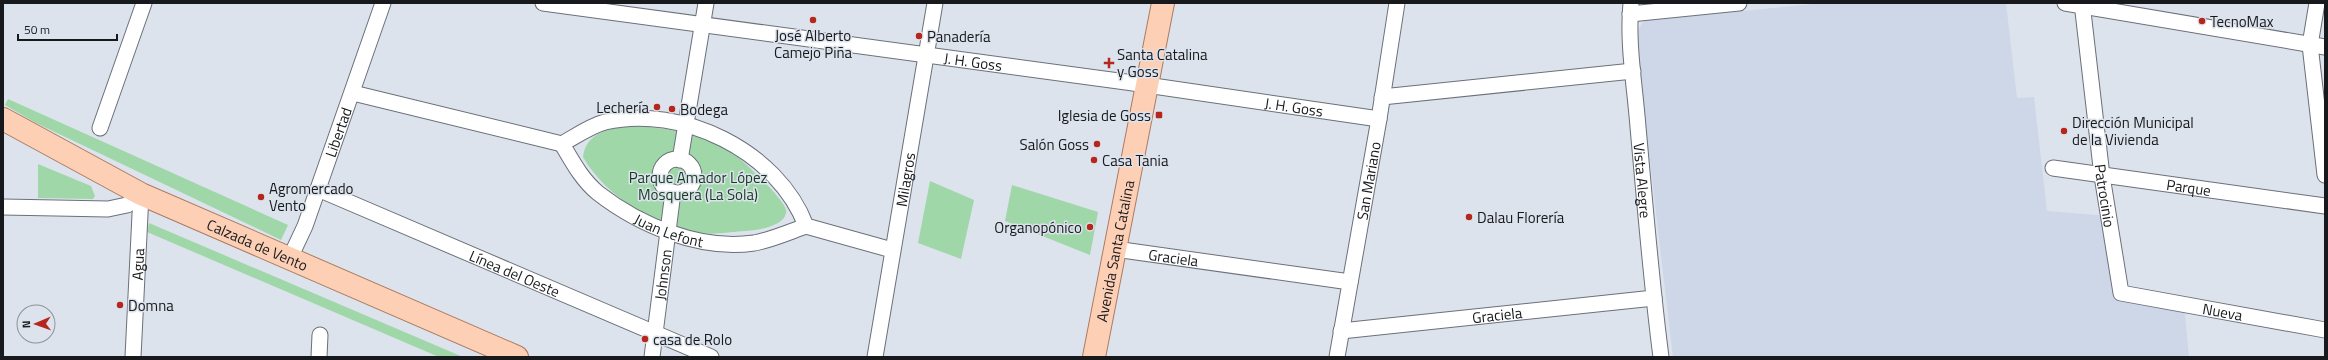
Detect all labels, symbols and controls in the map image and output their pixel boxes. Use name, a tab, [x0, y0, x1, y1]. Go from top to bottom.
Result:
place label: TecnoMax	[2210, 10, 2274, 33]
marker: José Alberto Camejo Piña	[808, 15, 818, 25]
scale bar	[18, 16, 117, 42]
marker: TecnoMax	[2197, 16, 2207, 26]
text: 50 m	[24, 20, 50, 39]
place label: José Alberto Camejo Piña	[774, 24, 853, 64]
place label: Panadería	[927, 25, 991, 48]
marker: Panadería	[914, 31, 924, 41]
place label: Santa Catalina y Goss	[1117, 43, 1208, 83]
street label: J. H. Goss	[942, 46, 1004, 77]
marker: Santa Catalina y Goss	[1104, 58, 1114, 68]
street label: J. H. Goss	[1263, 91, 1325, 122]
place label: Lechería	[596, 96, 649, 119]
place label: Bodega	[680, 98, 728, 121]
marker: Lechería	[652, 102, 662, 112]
street label: Libertad	[318, 104, 357, 160]
marker: Bodega	[667, 104, 677, 114]
place label: Iglesia de Goss	[1058, 104, 1151, 127]
marker: Iglesia de Goss	[1154, 110, 1164, 120]
place label: Dirección Municipal de la Vivienda	[2072, 111, 2194, 151]
marker: Dirección Municipal de la Vivienda	[2059, 126, 2069, 136]
place label: Salón Goss	[1020, 133, 1089, 156]
marker: Salón Goss	[1092, 139, 1102, 149]
street label: San Mariano	[1350, 140, 1386, 222]
street label: Vista Alegre	[1628, 142, 1658, 219]
place label: Casa Tania	[1102, 149, 1169, 172]
street label: Milagros	[889, 151, 921, 208]
marker: Casa Tania	[1089, 155, 1099, 165]
street label: Patrocinio	[2089, 163, 2122, 229]
park label: Parque Amador López Mosquera (La Sola)	[629, 166, 768, 206]
street label: Parque	[2165, 172, 2212, 201]
place label: Agromercado Vento	[269, 177, 354, 217]
street label: Avenida Santa Catalina	[1090, 178, 1140, 324]
marker: Agromercado Vento	[256, 192, 266, 202]
place label: Dalau Florería	[1477, 206, 1565, 229]
street label: Juan Lefont	[630, 207, 706, 253]
street label: Calzada de Vento	[203, 212, 312, 277]
marker: Dalau Florería	[1464, 212, 1474, 222]
place label: Organopónico	[994, 216, 1082, 239]
marker: Organopónico	[1085, 222, 1095, 232]
street label: Graciela	[1147, 242, 1200, 272]
street label: Línea del Oeste	[466, 244, 564, 303]
street label: Agua	[125, 247, 150, 281]
street label: Johnson	[648, 248, 677, 302]
place label: Domna	[128, 294, 174, 317]
street label: Nueva	[2201, 297, 2245, 326]
marker: Domna	[115, 300, 125, 310]
street label: Graciela	[1471, 300, 1524, 329]
north arrow	[16, 304, 56, 344]
text: N	[18, 320, 34, 328]
place label: casa de Rolo	[653, 328, 732, 351]
marker: casa de Rolo	[640, 334, 650, 344]

